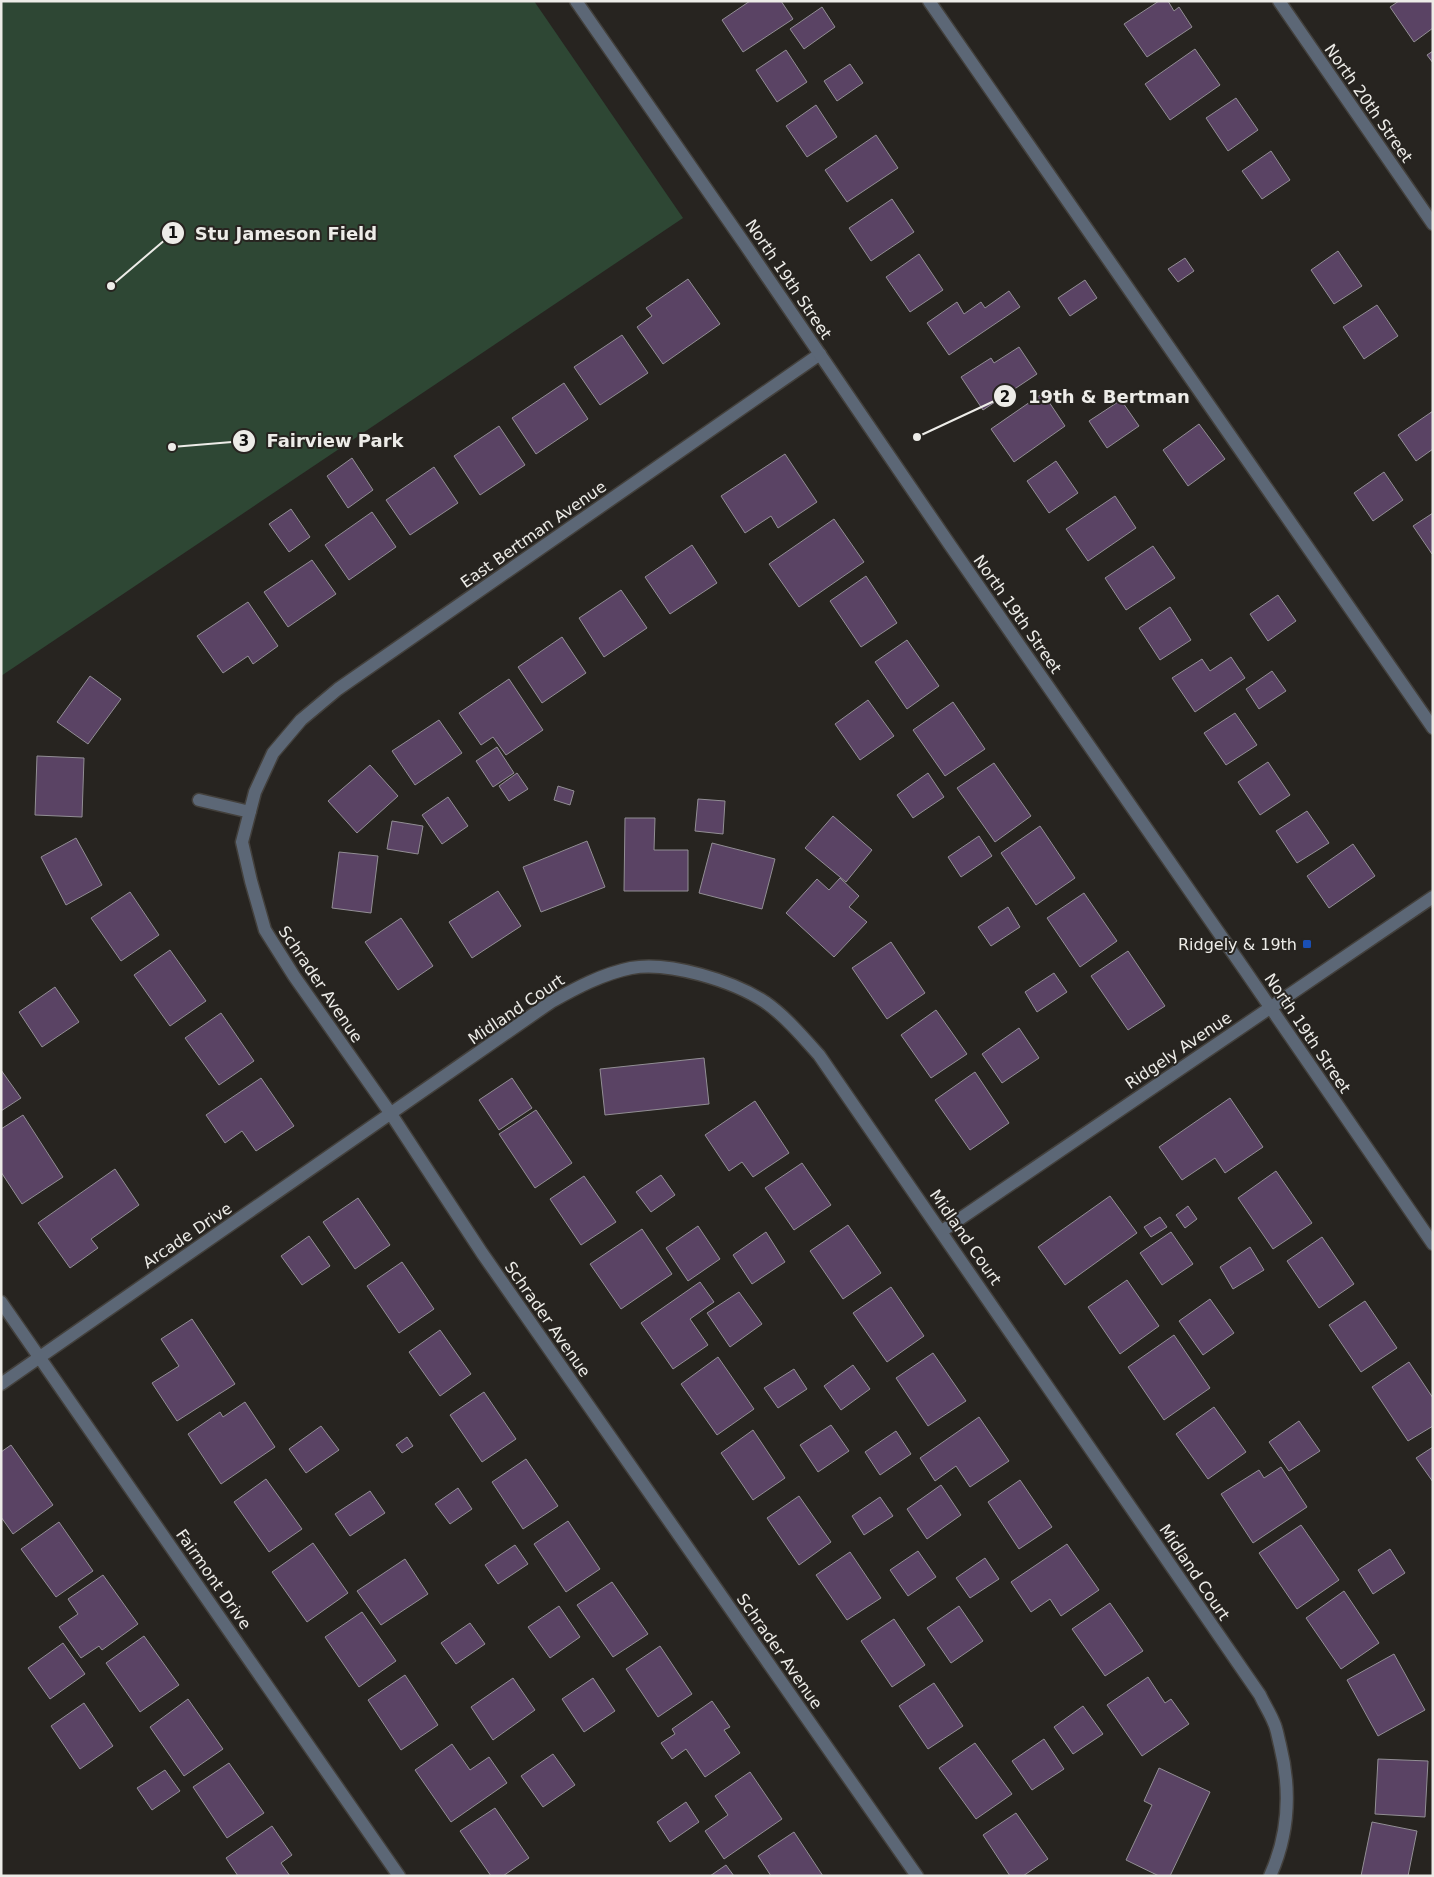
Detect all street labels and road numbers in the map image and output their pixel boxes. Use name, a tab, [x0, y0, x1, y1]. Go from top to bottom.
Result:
street label: North 20th Street	[1321, 40, 1417, 166]
street label: North 19th Street	[741, 216, 836, 343]
street label: East Bertman Avenue	[457, 477, 610, 592]
street label: North 19th Street	[970, 551, 1066, 677]
street label: Schrader Avenue	[275, 922, 367, 1046]
street label: Midland Court	[465, 970, 568, 1049]
street label: North 19th Street	[1260, 970, 1355, 1097]
street label: Ridgely Avenue	[1121, 1008, 1235, 1093]
street label: Midland Court	[926, 1186, 1005, 1289]
street label: Arcade Drive	[139, 1199, 236, 1272]
street label: Schrader Avenue	[501, 1258, 595, 1381]
street label: Midland Court	[1155, 1521, 1234, 1624]
street label: Fairmont Drive	[172, 1526, 255, 1633]
street label: Schrader Avenue	[733, 1590, 827, 1713]

